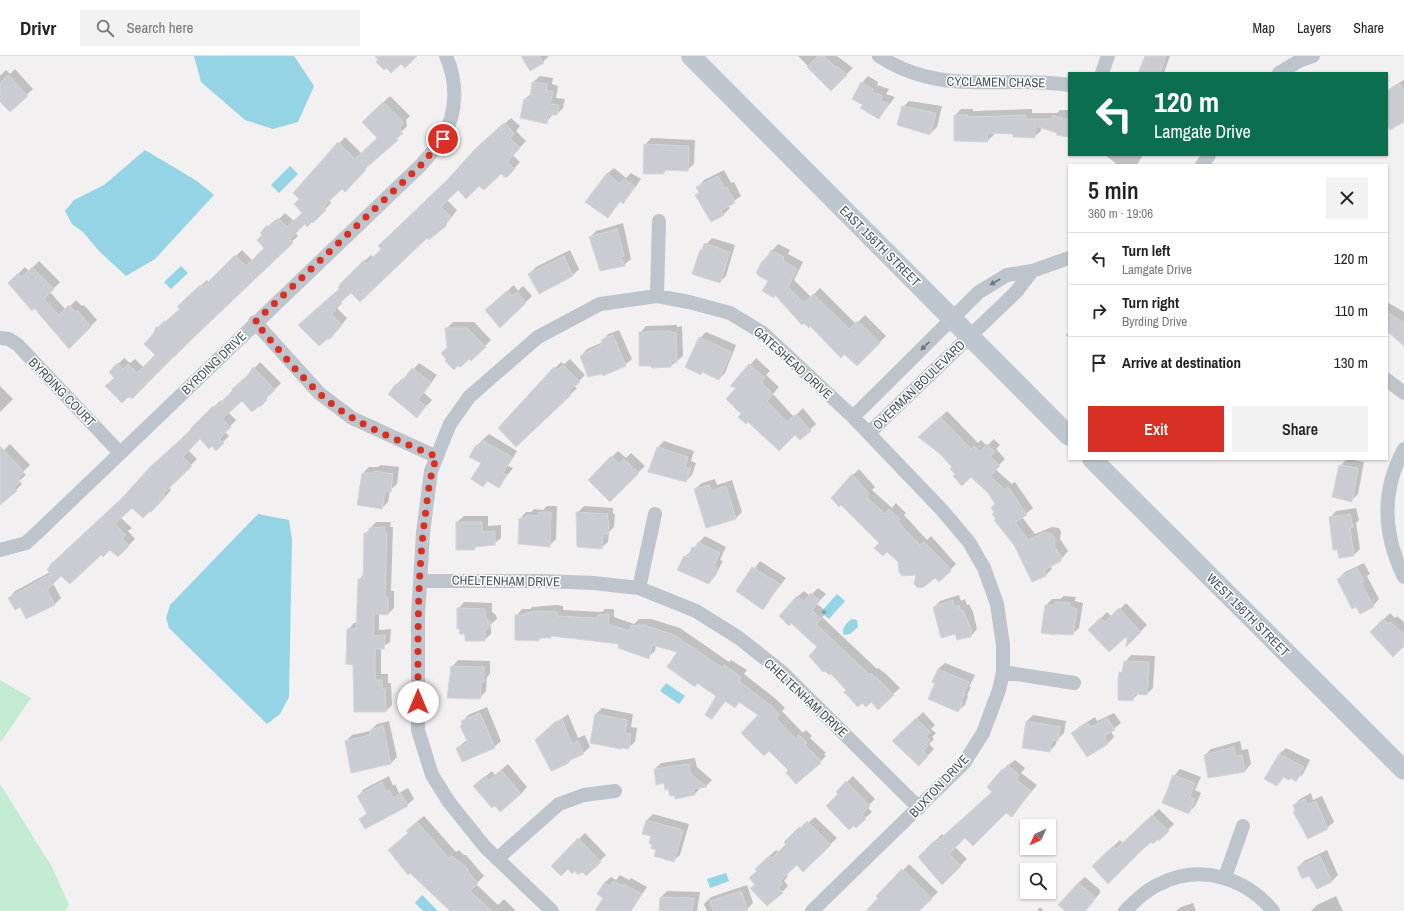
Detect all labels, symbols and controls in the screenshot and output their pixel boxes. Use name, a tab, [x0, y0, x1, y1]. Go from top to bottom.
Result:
search box	[80, 10, 360, 46]
text: Drivr	[20, 15, 56, 41]
icon: search	[94, 17, 116, 39]
text: Search here	[126, 17, 193, 38]
text: Map	[1253, 19, 1275, 37]
text: Layers	[1297, 19, 1331, 37]
text: Share	[1353, 19, 1384, 37]
street label: CYCLAMEN CHASE	[946, 73, 1046, 91]
text: 120 m	[1154, 83, 1219, 121]
icon: left	[1088, 88, 1140, 140]
text: Lamgate Drive	[1154, 119, 1251, 144]
pin	[426, 122, 460, 156]
icon: arrive	[432, 128, 454, 150]
text: 5 min	[1088, 174, 1139, 206]
button: close	[1326, 177, 1368, 219]
street label: EAST 156TH STREET	[836, 202, 924, 290]
text: 360 m · 19:06	[1088, 205, 1153, 222]
text: Turn left	[1122, 240, 1170, 261]
icon: left	[1088, 248, 1110, 270]
text: 120 m	[1334, 248, 1368, 269]
text: Lamgate Drive	[1122, 261, 1192, 278]
one-way arrow	[989, 279, 1001, 286]
text: Turn right	[1122, 292, 1179, 313]
icon: right	[1088, 300, 1110, 322]
text: 110 m	[1335, 300, 1368, 321]
text: Byrding Drive	[1122, 313, 1187, 330]
street label: GATESHEAD DRIVE	[750, 323, 836, 403]
street label: BYRDING DRIVE	[178, 328, 250, 398]
street label: OVERMAN BOULEVARD	[869, 336, 969, 433]
one-way arrow	[920, 341, 930, 351]
icon: arrive	[1088, 352, 1110, 374]
text: Arrive at destination	[1122, 352, 1241, 373]
text: 130 m	[1334, 352, 1368, 373]
street label: BYRDING COURT	[25, 354, 99, 430]
button: Exit	[1088, 406, 1224, 452]
button: Share	[1232, 406, 1368, 452]
street label: WEST 156TH STREET	[1203, 570, 1293, 660]
street label: CHELTENHAM DRIVE	[452, 572, 560, 590]
street label: CHELTENHAM DRIVE	[761, 655, 851, 741]
position arrow	[397, 681, 439, 723]
street label: BUXTON DRIVE	[906, 751, 972, 821]
north arrow	[1020, 819, 1056, 855]
map controls	[1020, 819, 1056, 899]
button: search	[1020, 863, 1056, 899]

